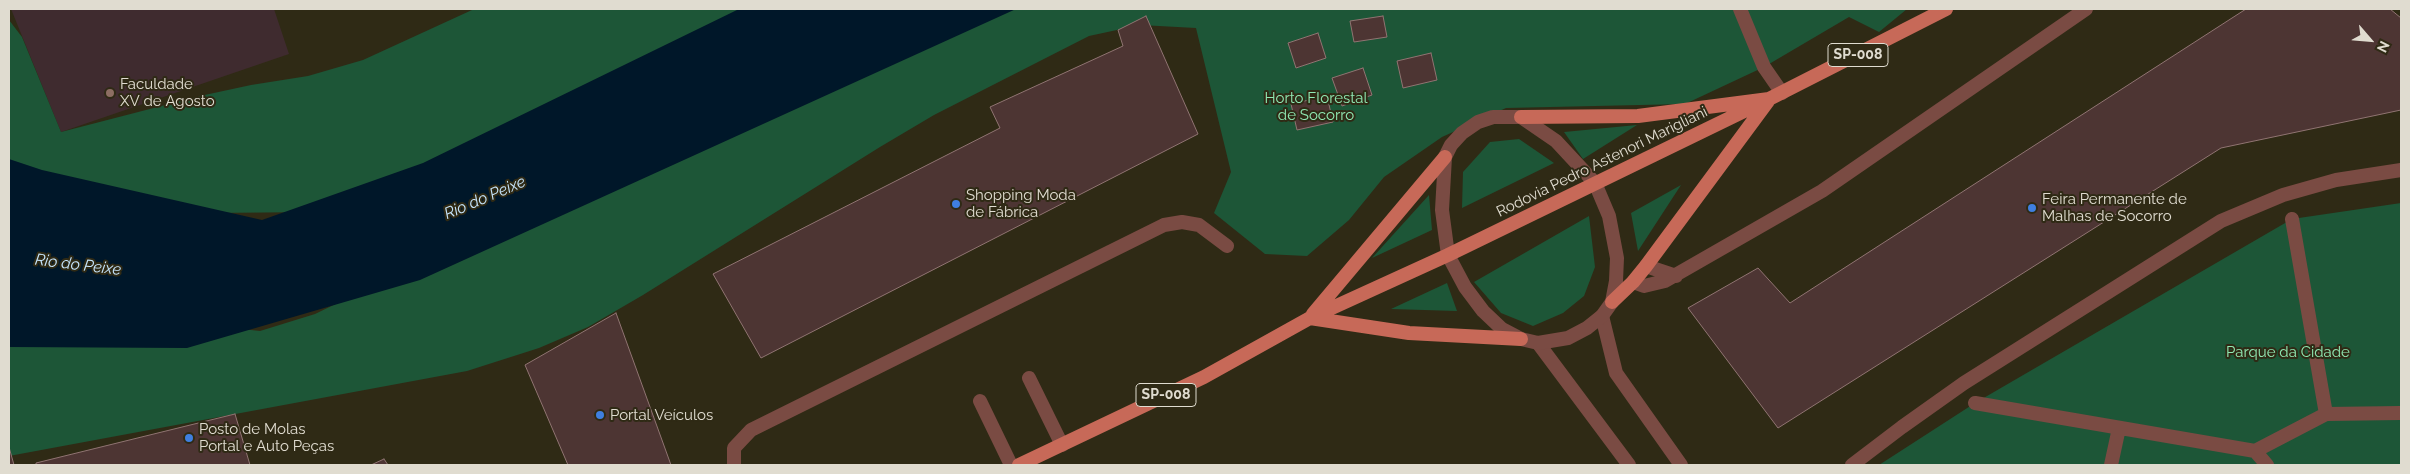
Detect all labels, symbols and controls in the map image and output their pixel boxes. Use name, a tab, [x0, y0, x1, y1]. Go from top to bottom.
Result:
north arrow	[2345, 15, 2395, 65]
text: N	[2374, 38, 2393, 55]
road number: SP-008	[1828, 44, 1888, 66]
place label: Faculdade XV de Agosto	[120, 75, 215, 110]
marker: Faculdade XV de Agosto	[104, 87, 116, 99]
park label: Horto Florestal de Socorro	[1265, 89, 1367, 124]
street label: Rodovia Pedro Astenori Marigliani	[1494, 103, 1710, 221]
water label: Rio do Peixe	[441, 172, 529, 224]
place label: Shopping Moda de Fábrica	[966, 186, 1076, 221]
place label: Feira Permanente de Malhas de Socorro	[2042, 190, 2187, 225]
marker: Shopping Moda de Fábrica	[950, 198, 962, 210]
marker: Feira Permanente de Malhas de Socorro	[2026, 202, 2038, 214]
water label: Rio do Peixe	[34, 250, 122, 280]
park label: Parque da Cidade	[2226, 343, 2350, 361]
road number: SP-008	[1136, 384, 1196, 406]
place label: Portal Veículos	[610, 406, 713, 424]
marker: Portal Veículos	[594, 409, 606, 421]
place label: Posto de Molas Portal e Auto Peças	[199, 420, 334, 455]
marker: Posto de Molas Portal e Auto Peças	[183, 432, 195, 444]

